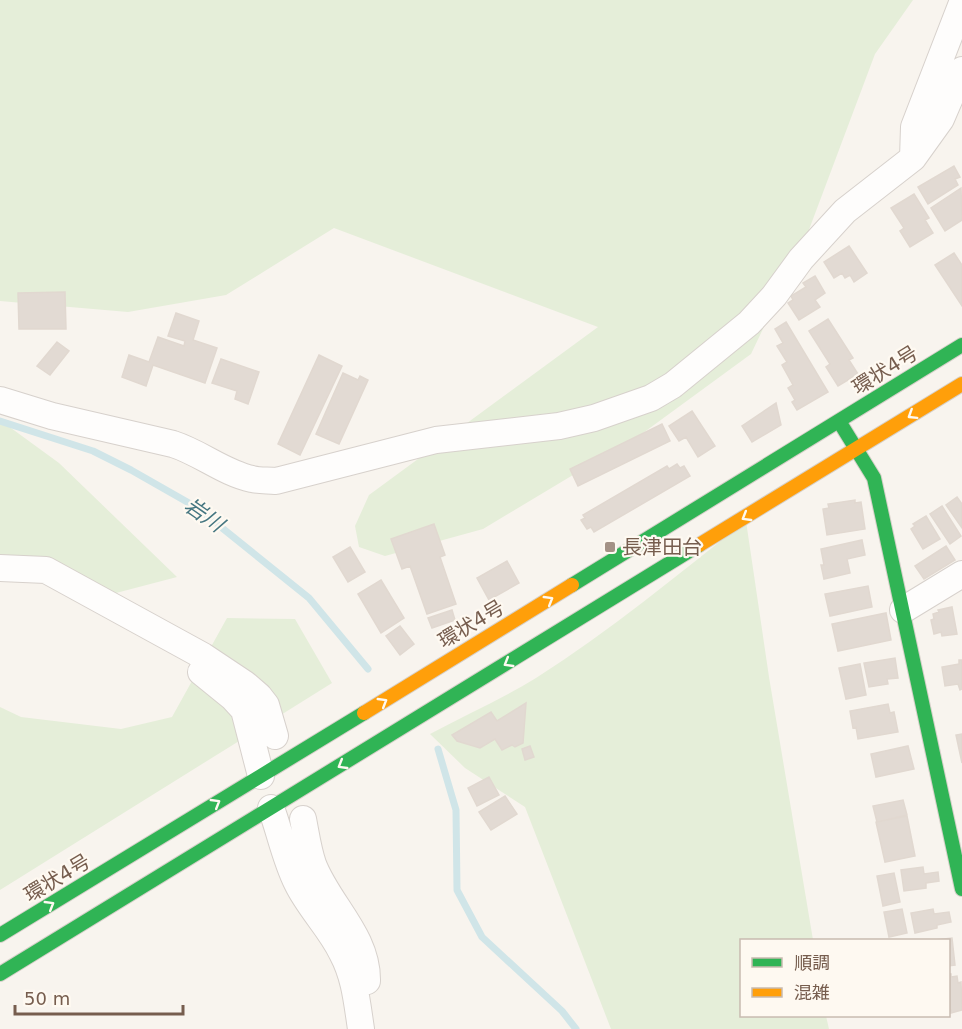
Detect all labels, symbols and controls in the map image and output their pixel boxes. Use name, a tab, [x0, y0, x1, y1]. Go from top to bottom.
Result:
street label: 環状4号	[848, 341, 922, 399]
one-way arrow	[908, 408, 919, 419]
water label: 岩川	[180, 493, 230, 538]
one-way arrow	[742, 510, 752, 522]
place label: 長津田台	[622, 535, 702, 559]
marker: 長津田台	[603, 540, 617, 554]
street label: 環状4号	[434, 595, 508, 653]
one-way arrow	[543, 595, 553, 607]
one-way arrow	[504, 655, 514, 667]
one-way arrow	[377, 697, 387, 709]
one-way arrow	[338, 757, 348, 769]
one-way arrow	[210, 799, 220, 811]
street label: 環状4号	[20, 849, 94, 907]
one-way arrow	[44, 900, 54, 912]
legend	[740, 939, 950, 1017]
text: 順調	[794, 952, 830, 973]
scale bar	[15, 978, 183, 1016]
text: 混雑	[794, 982, 830, 1003]
text: 50 m	[24, 988, 70, 1009]

